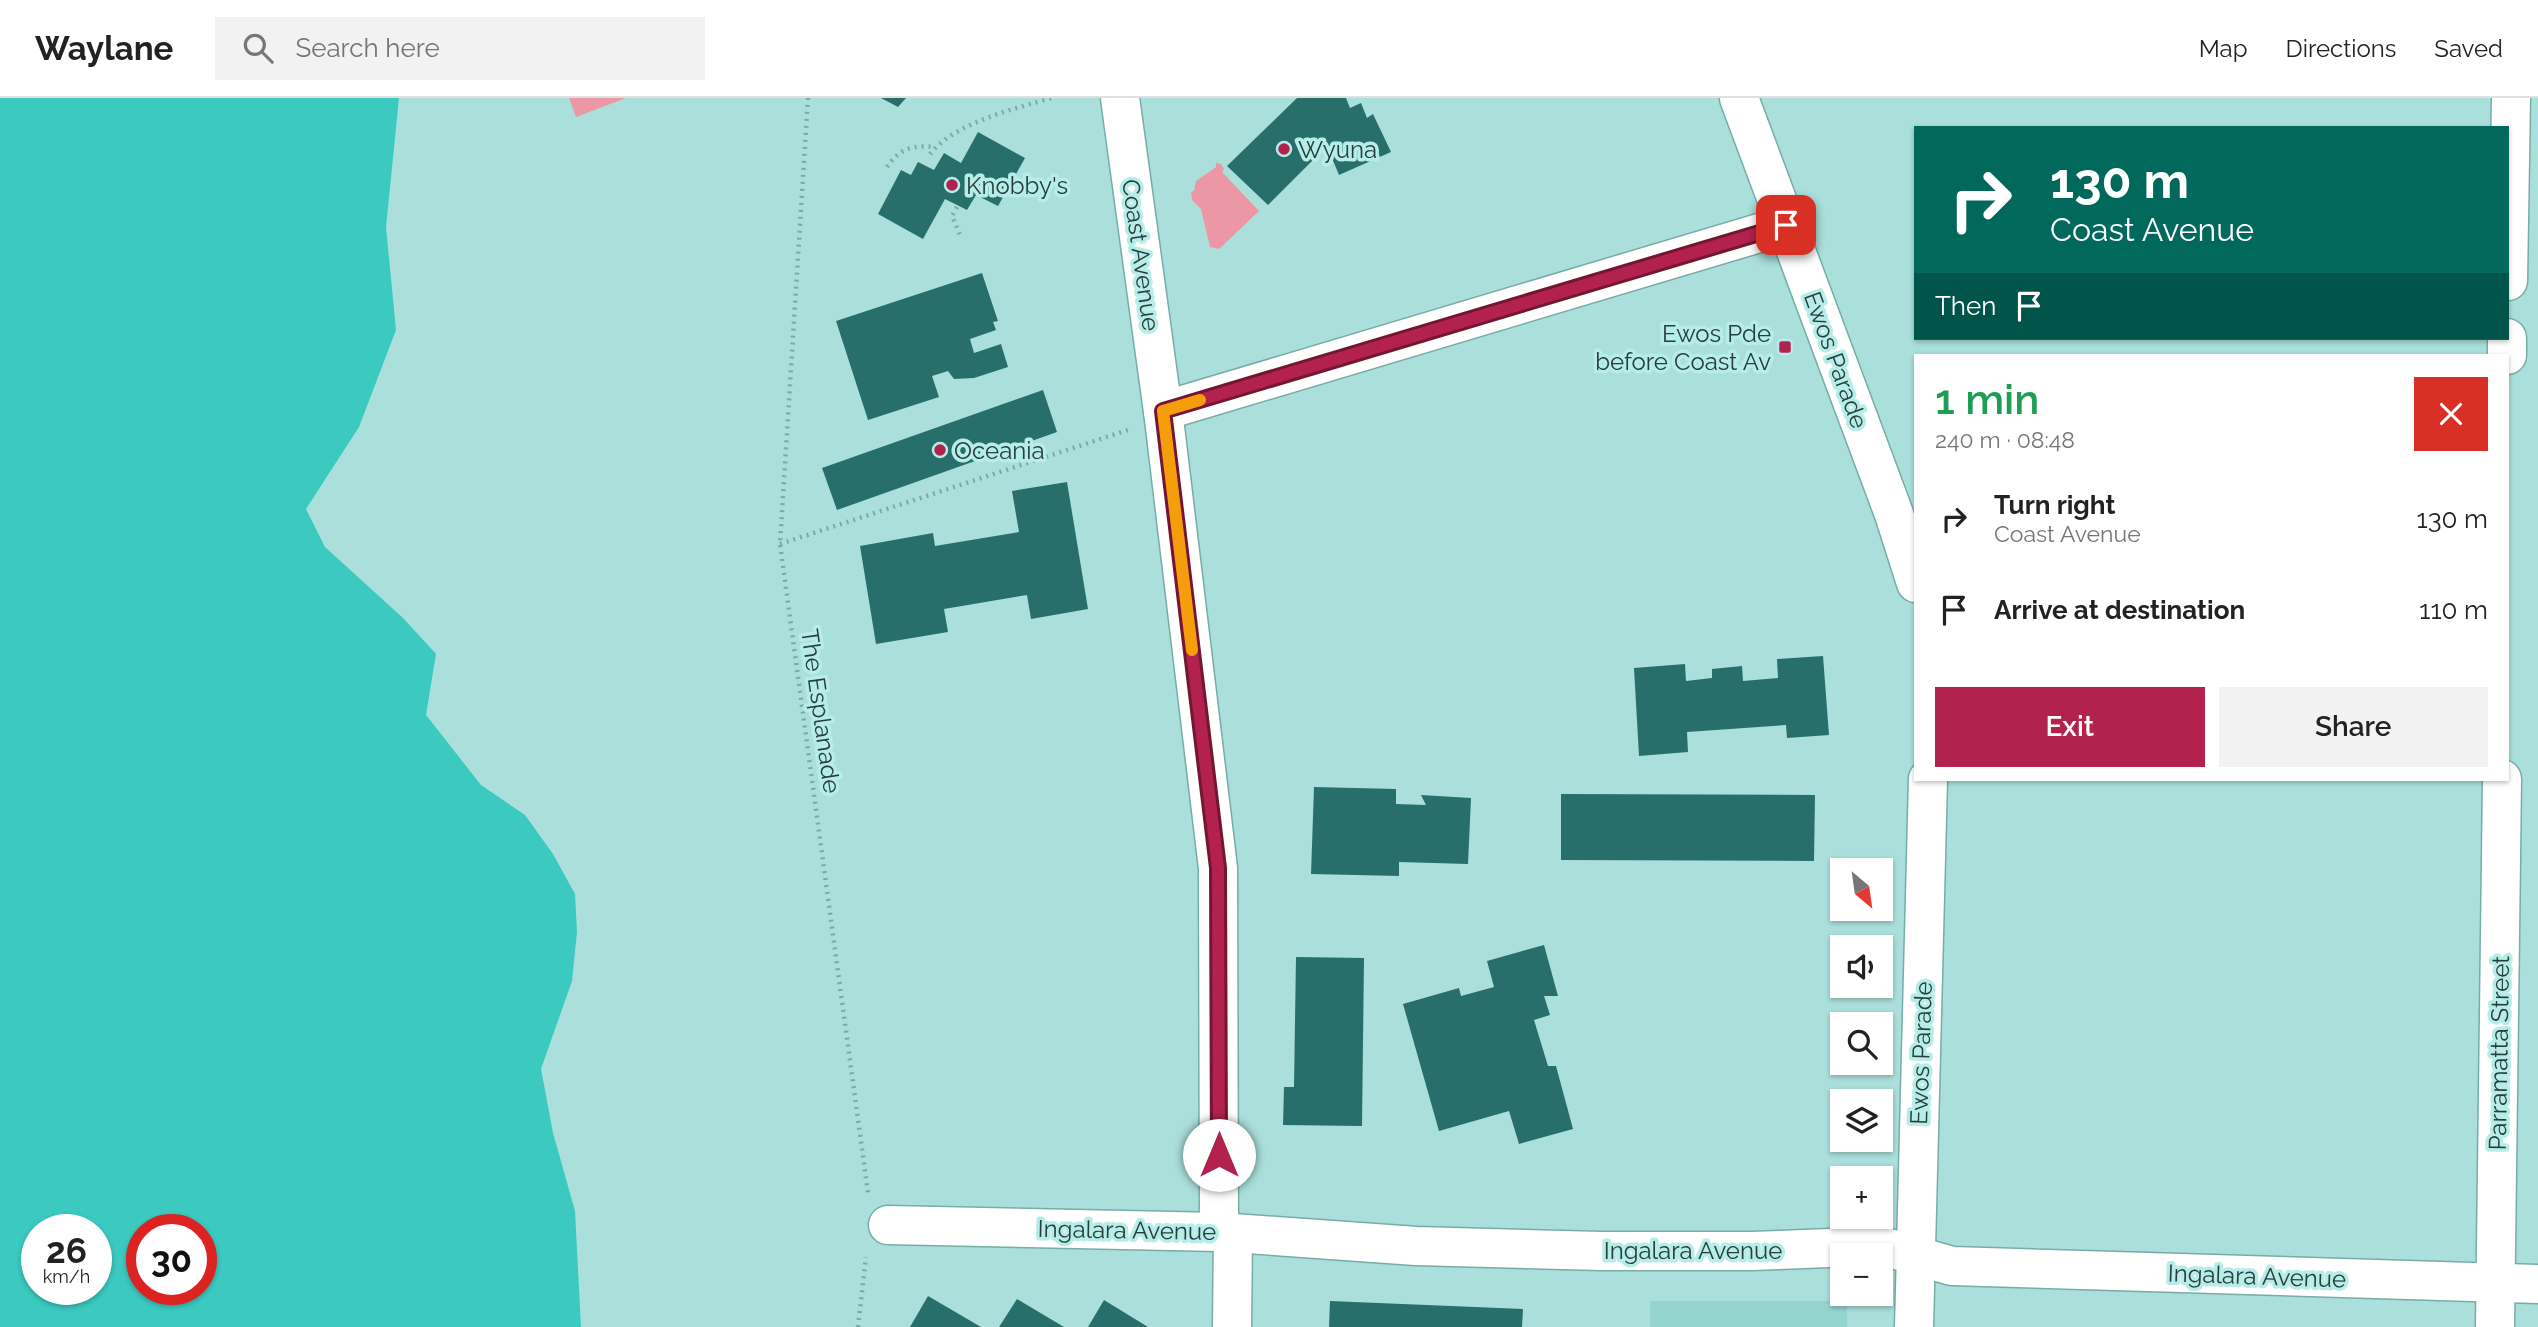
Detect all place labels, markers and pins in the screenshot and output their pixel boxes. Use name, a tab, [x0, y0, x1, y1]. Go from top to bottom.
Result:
place label: Wyuna	[1298, 135, 1377, 164]
marker: Wyuna	[1276, 141, 1292, 157]
place label: Knobby's	[966, 171, 1068, 200]
marker: Knobby's	[944, 177, 960, 193]
pin	[1756, 195, 1816, 255]
place label: Ewos Pde before Coast Av	[1595, 319, 1771, 376]
marker: Ewos Pde before Coast Av	[1777, 339, 1793, 355]
place label: Oceania	[954, 436, 1045, 465]
marker: Oceania	[932, 442, 948, 458]

